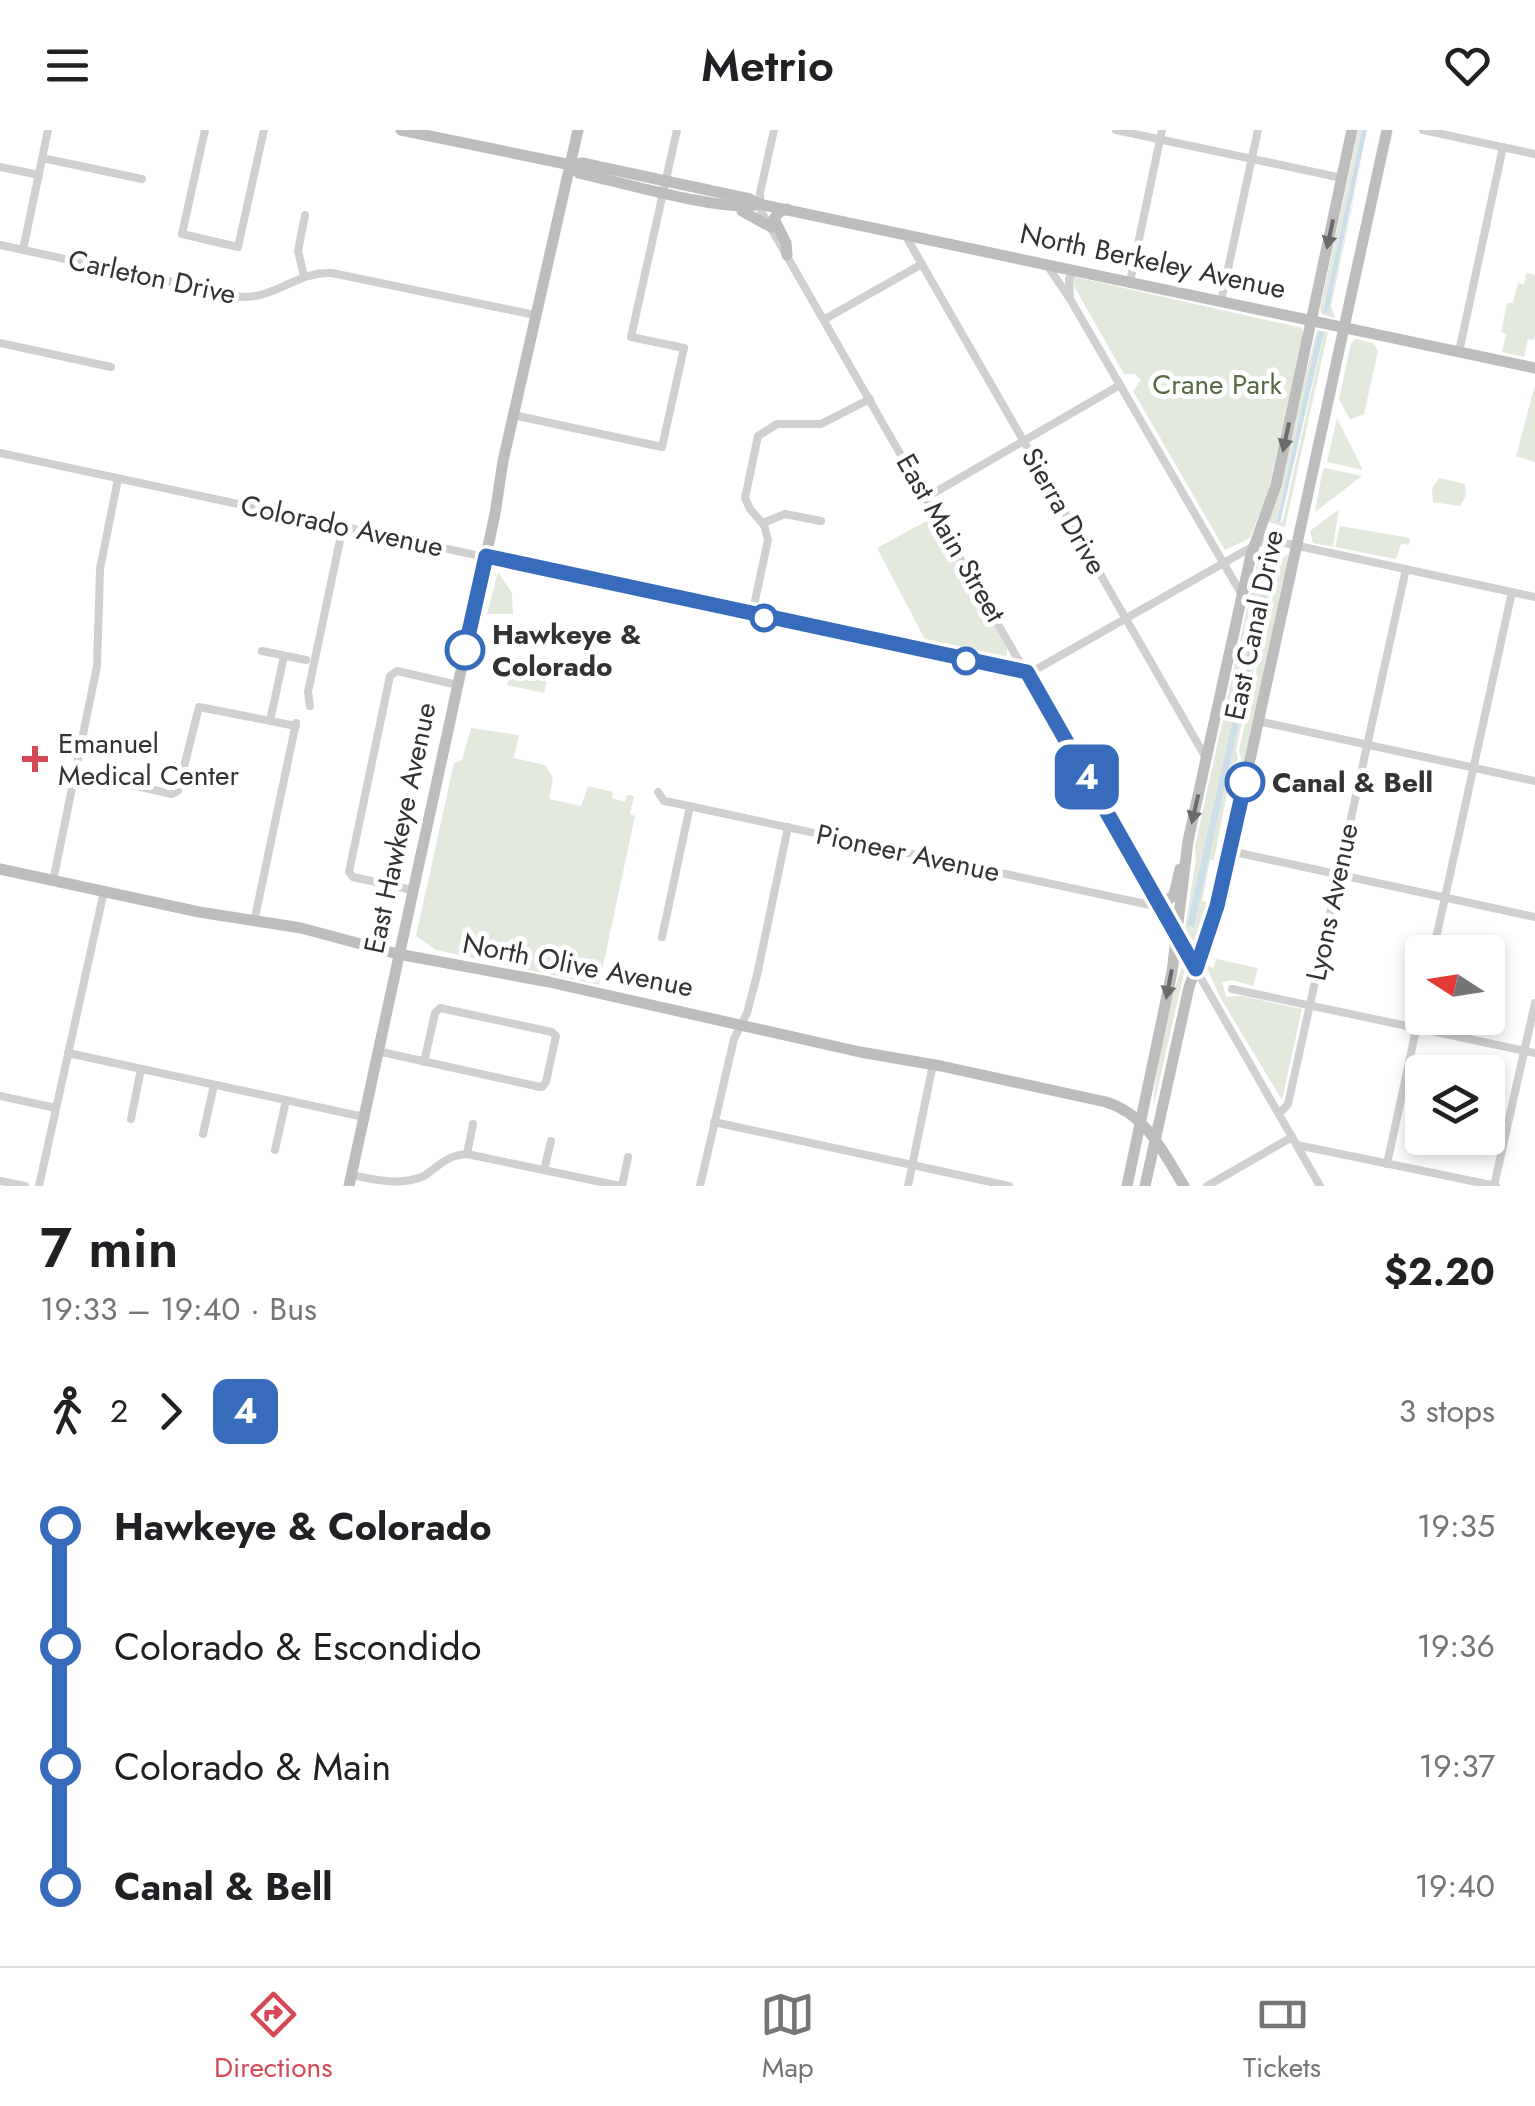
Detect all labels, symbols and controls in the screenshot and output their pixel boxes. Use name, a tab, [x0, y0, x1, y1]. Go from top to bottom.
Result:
text: Metrio	[701, 33, 834, 98]
icon: menu	[40, 38, 95, 93]
icon: heart	[1440, 38, 1495, 93]
street label: North Berkeley Avenue	[1016, 213, 1290, 309]
one-way arrow	[1322, 219, 1338, 250]
street label: Carleton Drive	[64, 239, 240, 315]
park label: Crane Park	[1152, 364, 1283, 405]
one-way arrow	[1278, 422, 1294, 453]
street label: Sierra Drive	[1011, 440, 1117, 582]
street label: East Main Street	[886, 446, 1016, 630]
street label: Colorado Avenue	[237, 485, 447, 567]
street label: East Canal Drive	[1214, 526, 1294, 724]
unlabelled marker	[751, 605, 777, 631]
place label: Hawkeye & Colorado	[492, 614, 641, 687]
marker: Hawkeye & Colorado	[446, 631, 484, 669]
unlabelled marker	[953, 648, 979, 674]
street label: East Hawkeye Avenue	[353, 699, 447, 957]
place label: Emanuel Medical Center	[58, 723, 239, 796]
line badge: 4	[1054, 744, 1120, 810]
marker: Emanuel Medical Center	[22, 746, 48, 772]
text: 4	[1075, 752, 1099, 802]
place label: Canal & Bell	[1272, 762, 1433, 803]
marker: Canal & Bell	[1226, 763, 1264, 801]
one-way arrow	[1187, 794, 1203, 825]
street label: Pioneer Avenue	[812, 814, 1004, 892]
street label: Lyons Avenue	[1295, 819, 1369, 985]
street label: North Olive Avenue	[459, 923, 697, 1007]
north arrow	[1405, 935, 1505, 1035]
map controls	[1405, 935, 1505, 1155]
one-way arrow	[1161, 969, 1177, 1000]
button: layers	[1405, 1055, 1505, 1155]
text: 7 min	[40, 1208, 178, 1288]
text: $2.20	[1384, 1244, 1495, 1299]
text: 19:33 – 19:40 · Bus	[40, 1286, 317, 1332]
icon: walk	[40, 1384, 95, 1439]
icon: forward	[143, 1384, 198, 1439]
text: 4	[233, 1386, 258, 1436]
text: 2	[110, 1388, 128, 1434]
text: 3 stops	[1399, 1388, 1495, 1434]
text: Hawkeye & Colorado	[114, 1499, 492, 1554]
text: 19:35	[1417, 1503, 1495, 1549]
text: Colorado & Escondido	[114, 1619, 481, 1674]
text: 19:36	[1417, 1623, 1495, 1669]
text: Colorado & Main	[114, 1739, 391, 1794]
text: 19:37	[1419, 1743, 1495, 1789]
text: Canal & Bell	[114, 1859, 333, 1914]
text: 19:40	[1415, 1863, 1495, 1909]
tab: Directions	[214, 1987, 332, 2088]
tab: Map	[760, 1987, 815, 2088]
tab: Tickets	[1243, 1987, 1321, 2088]

